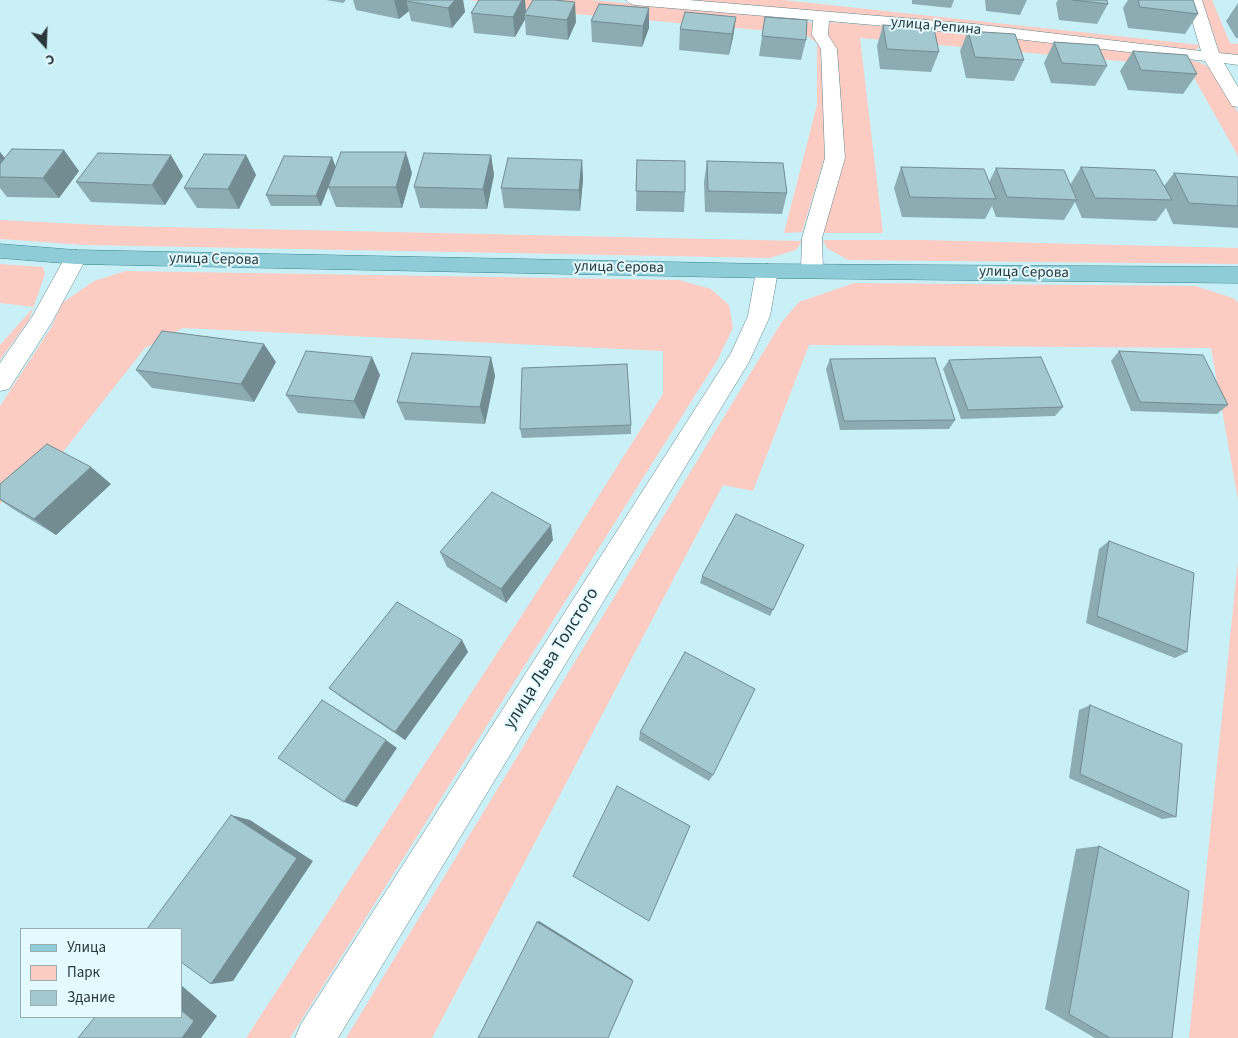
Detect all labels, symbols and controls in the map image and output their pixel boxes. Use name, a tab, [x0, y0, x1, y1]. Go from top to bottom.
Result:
street label: улица Репина	[890, 14, 982, 40]
north arrow	[20, 20, 70, 70]
text: С	[43, 48, 57, 70]
street label: улица Серова	[169, 250, 259, 270]
street label: улица Серова	[574, 258, 664, 278]
street label: улица Серова	[979, 263, 1069, 283]
street label: улица Льва Толстого	[500, 584, 604, 734]
legend	[20, 928, 182, 1018]
text: Улица	[67, 937, 106, 958]
text: Парк	[67, 962, 100, 983]
text: Здание	[67, 987, 115, 1008]

